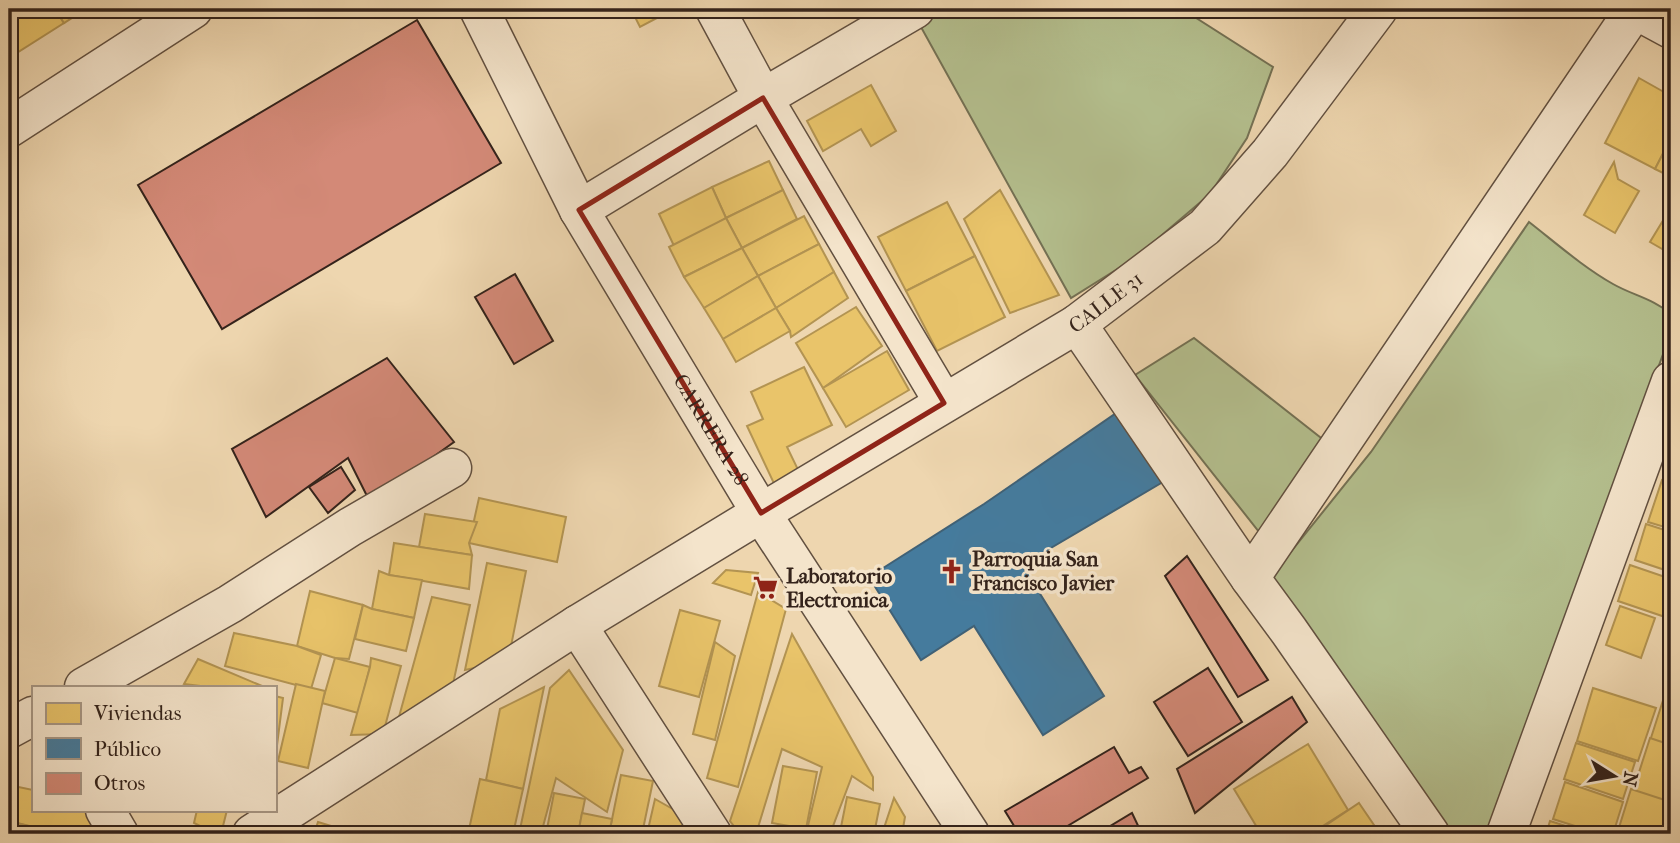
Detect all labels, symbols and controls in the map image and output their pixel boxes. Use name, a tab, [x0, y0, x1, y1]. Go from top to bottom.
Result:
street label: CALLE 31	[1065, 267, 1147, 338]
street label: CARRERA 28	[668, 370, 754, 490]
place label: Parroquia San Francisco Javier	[971, 547, 1115, 595]
church icon: Parroquia San Francisco Javier	[938, 557, 966, 585]
place label: Laboratorio Electronica	[786, 564, 893, 612]
supermarket icon: Laboratorio Electronica	[752, 574, 780, 602]
legend	[32, 686, 276, 812]
text: Viviendas	[93, 701, 182, 725]
text: Público	[94, 737, 161, 761]
north arrow	[1578, 742, 1648, 812]
text: N	[1617, 770, 1642, 789]
text: Otros	[94, 771, 146, 795]

